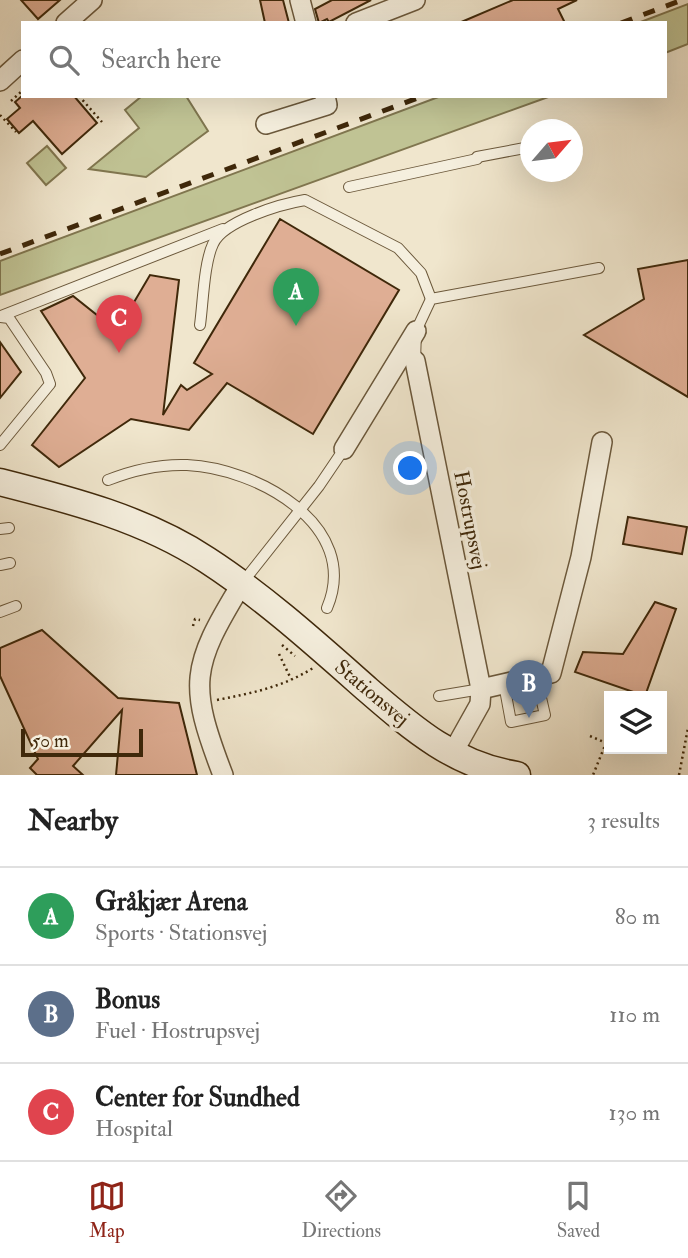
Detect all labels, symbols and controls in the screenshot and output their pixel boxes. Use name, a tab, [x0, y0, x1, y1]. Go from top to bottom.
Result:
search box	[21, 21, 667, 98]
icon: search	[45, 41, 83, 79]
text: Search here	[101, 44, 221, 76]
north arrow	[520, 119, 583, 182]
pin: A	[273, 268, 319, 326]
pin: C	[96, 295, 142, 353]
your location	[393, 451, 427, 485]
street label: Hostrupsvej	[447, 468, 493, 572]
street label: Stationsvej	[329, 654, 415, 732]
pin: B	[506, 660, 552, 718]
map controls	[604, 691, 667, 754]
button: layers	[604, 691, 667, 754]
scale bar	[21, 726, 144, 758]
text: 50 m	[32, 729, 69, 753]
text: Nearby	[28, 802, 118, 839]
text: 3 results	[587, 806, 660, 835]
text: Gråkjær Arena	[95, 886, 247, 918]
text: A	[44, 902, 58, 931]
text: 80 m	[615, 902, 660, 931]
text: Sports · Stationsvej	[95, 918, 267, 947]
text: Bonus	[95, 984, 160, 1016]
text: B	[43, 1000, 59, 1029]
text: 110 m	[609, 1000, 660, 1029]
text: Fuel · Hostrupsvej	[95, 1016, 260, 1045]
text: Center for Sundhed	[95, 1082, 300, 1114]
text: C	[43, 1098, 59, 1127]
text: 130 m	[608, 1098, 660, 1127]
text: Hospital	[95, 1114, 173, 1143]
tab: Map	[88, 1177, 126, 1243]
tab: Directions	[301, 1177, 381, 1243]
tab: Saved	[557, 1177, 600, 1243]

